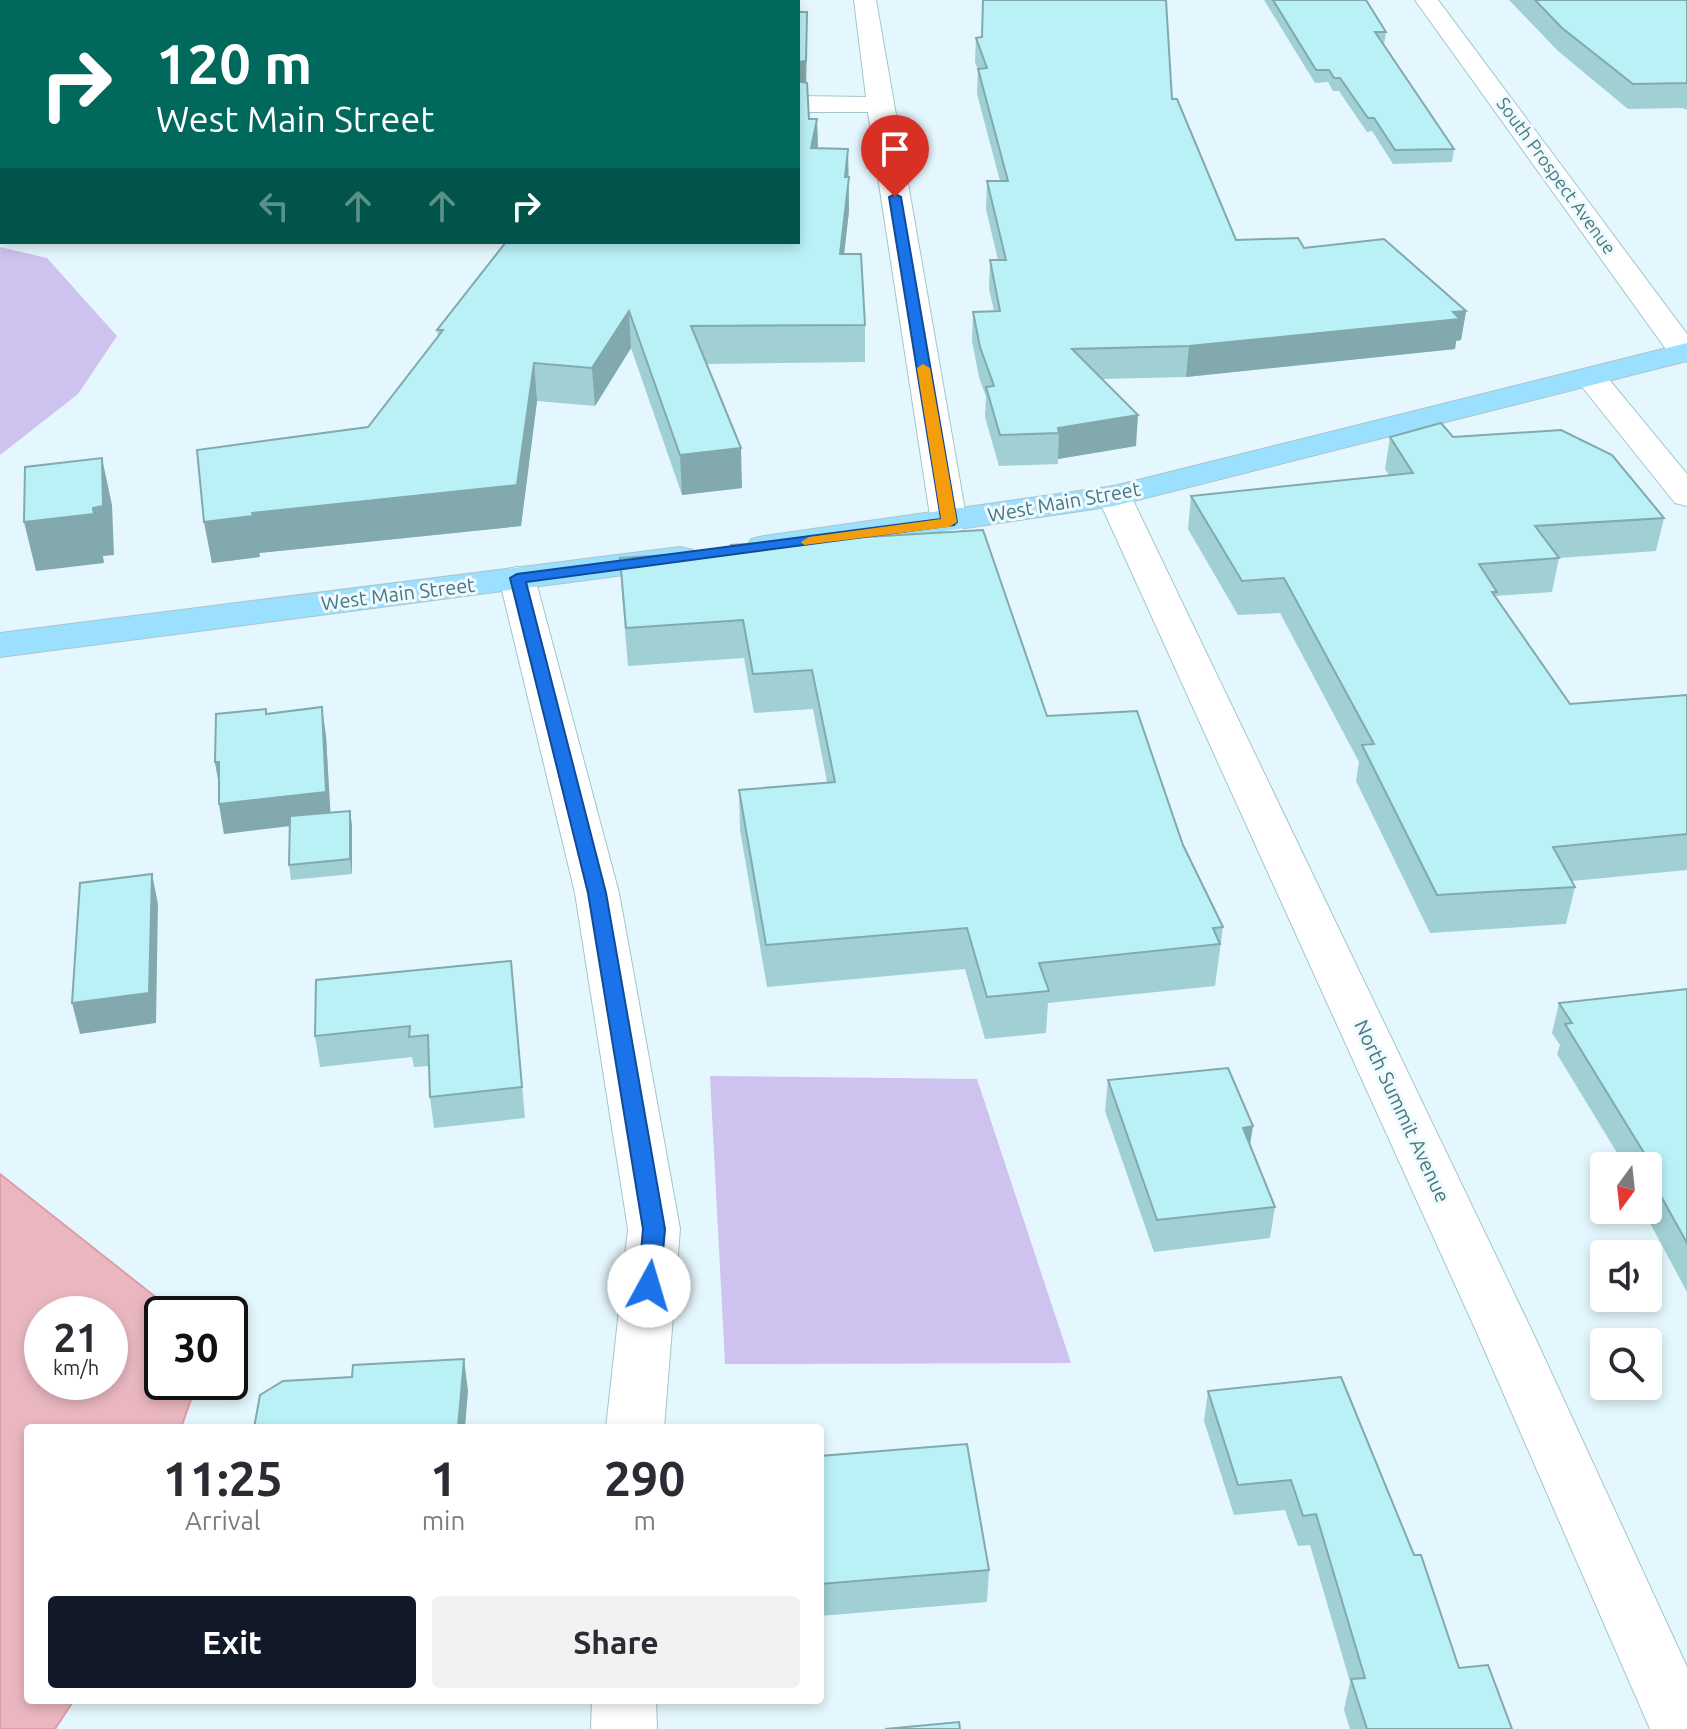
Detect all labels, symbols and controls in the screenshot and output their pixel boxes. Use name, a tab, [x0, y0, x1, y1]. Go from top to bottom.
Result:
icon: right	[24, 32, 128, 136]
text: 120 m	[156, 32, 312, 95]
street label: South Prospect Avenue	[1493, 93, 1620, 257]
text: West Main Street	[156, 98, 435, 139]
pin	[861, 115, 929, 197]
icon: arrive	[873, 127, 917, 171]
icon: left	[252, 184, 296, 228]
icon: ahead	[336, 184, 380, 228]
icon: ahead	[420, 184, 464, 228]
icon: right	[504, 184, 548, 228]
street label: West Main Street	[986, 477, 1142, 526]
street label: West Main Street	[320, 573, 476, 614]
street label: North Summit Avenue	[1350, 1016, 1455, 1206]
north arrow	[1590, 1152, 1662, 1224]
map controls	[1590, 1152, 1662, 1400]
button: sound	[1590, 1240, 1662, 1312]
position arrow	[607, 1244, 691, 1328]
speed limit sign: 30	[144, 1296, 248, 1400]
text: 21	[53, 1315, 99, 1360]
button: search	[1590, 1328, 1662, 1400]
text: km/h	[53, 1356, 99, 1379]
text: 11:25	[163, 1451, 283, 1505]
text: 1	[430, 1451, 457, 1505]
text: 290	[604, 1451, 685, 1505]
text: Arrival	[185, 1506, 261, 1535]
text: min	[422, 1506, 465, 1535]
text: m	[633, 1506, 656, 1535]
button: Exit	[48, 1596, 416, 1688]
button: Share	[432, 1596, 800, 1688]

